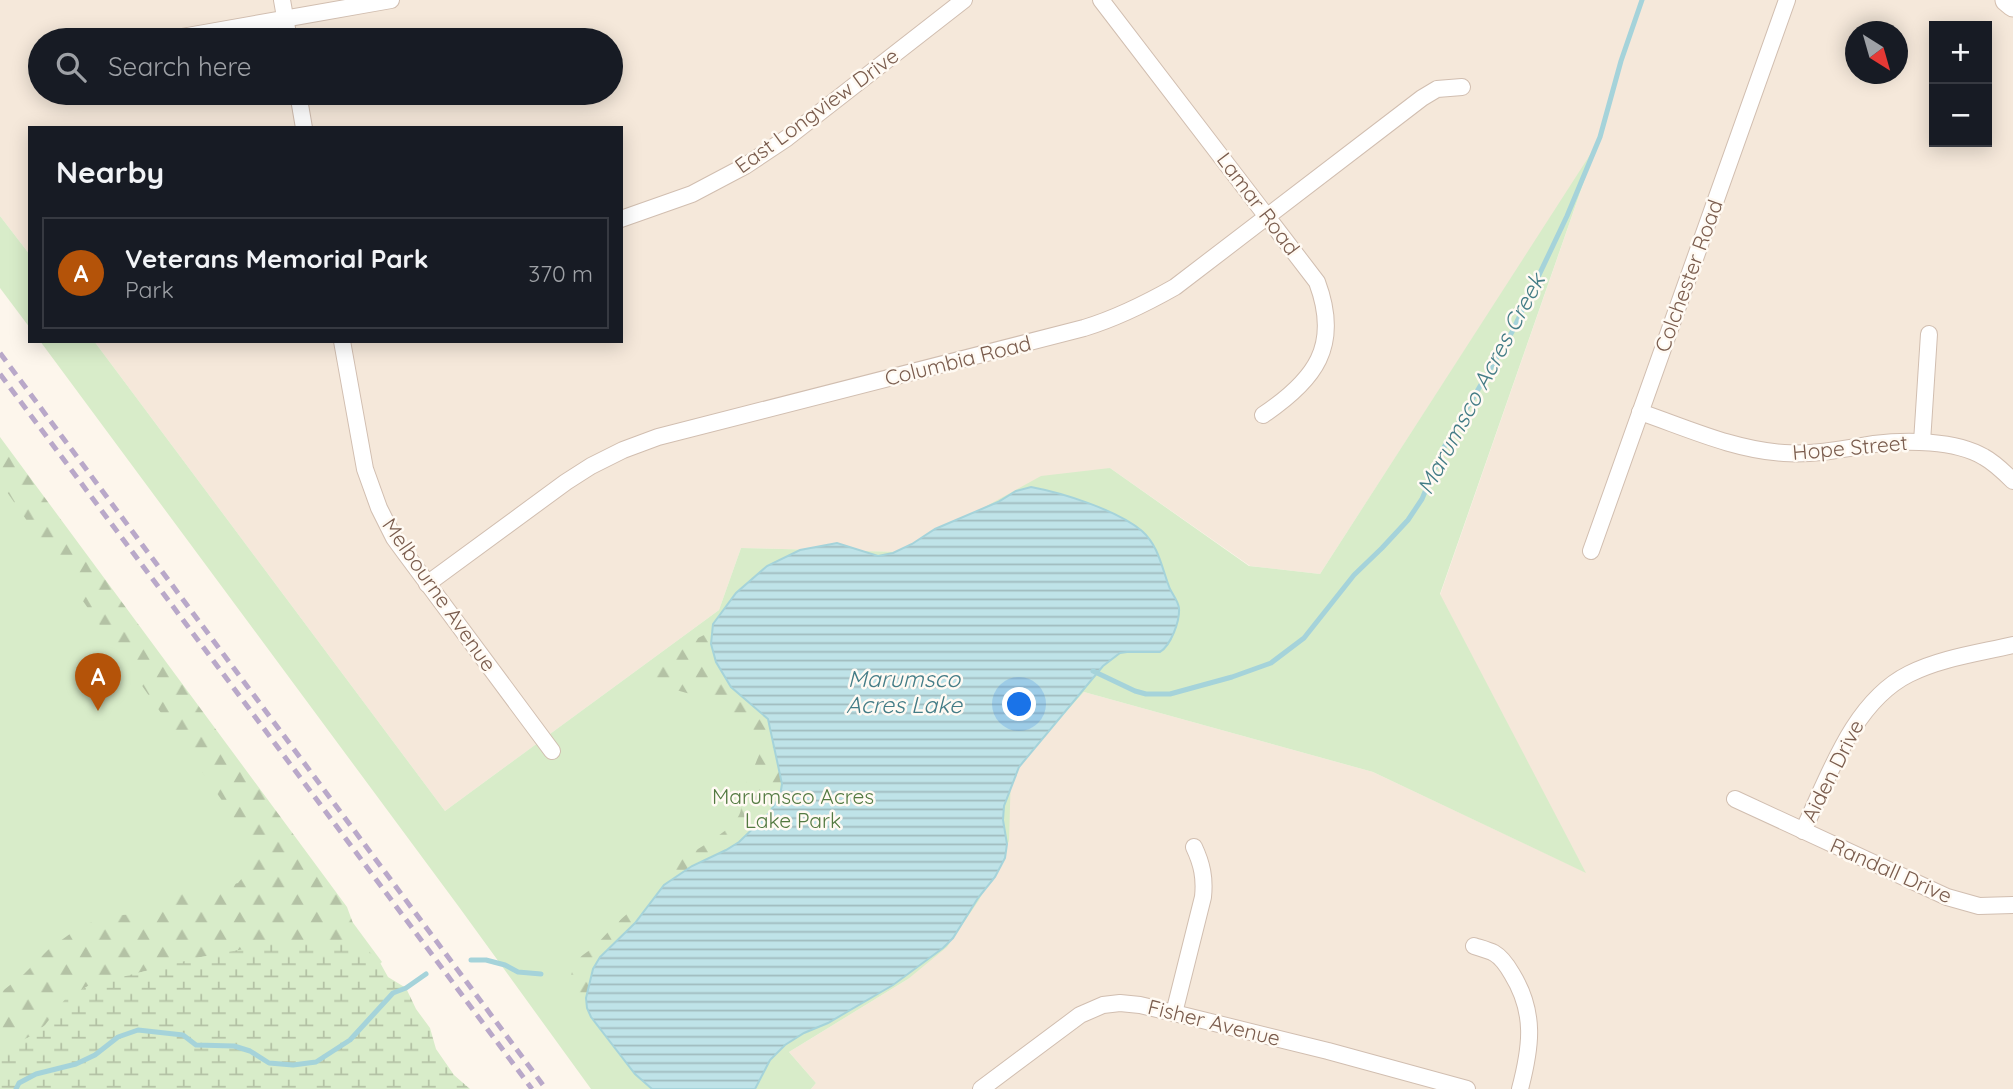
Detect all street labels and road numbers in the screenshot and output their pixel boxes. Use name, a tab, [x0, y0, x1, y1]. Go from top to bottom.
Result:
street label: East Longview Drive	[729, 42, 903, 178]
street label: Lamar Road	[1212, 147, 1306, 260]
street label: Colchester Road	[1648, 196, 1728, 355]
street label: Columbia Road	[882, 329, 1034, 391]
street label: Hope Street	[1791, 429, 1909, 465]
street label: Melbourne Avenue	[377, 513, 502, 676]
street label: Aiden Drive	[1795, 715, 1869, 826]
street label: Randall Drive	[1827, 832, 1956, 908]
street label: Fisher Avenue	[1145, 993, 1283, 1051]

